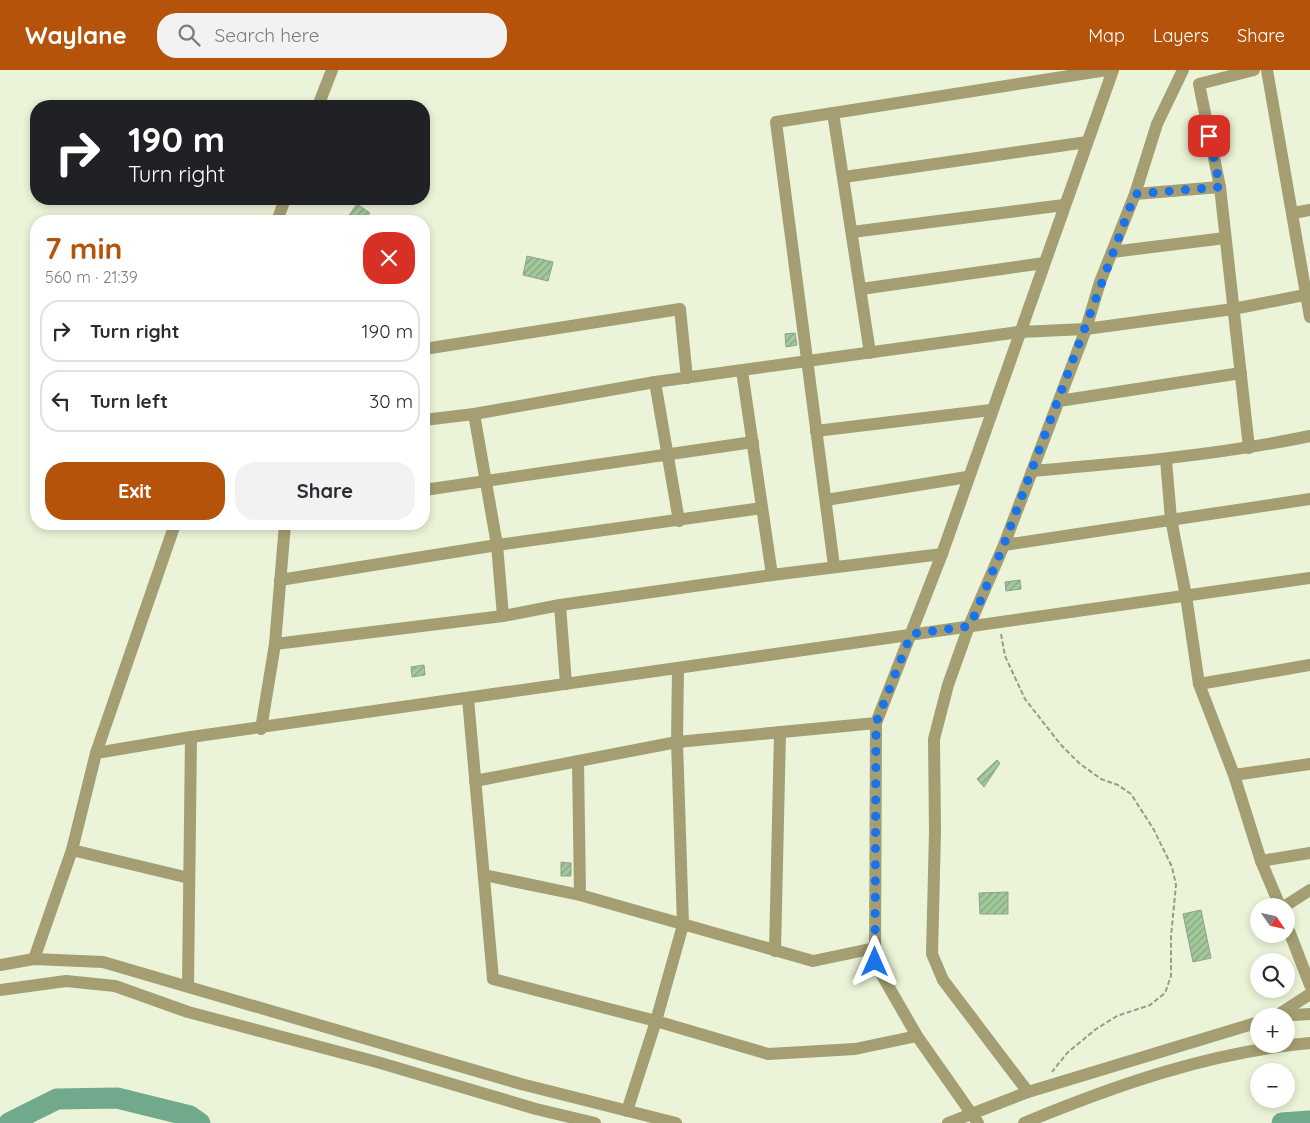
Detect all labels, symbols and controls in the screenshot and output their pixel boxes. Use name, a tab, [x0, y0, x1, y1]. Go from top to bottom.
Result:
search box	[157, 13, 507, 58]
text: Waylane	[25, 20, 127, 50]
icon: search	[175, 21, 203, 49]
text: Search here	[215, 23, 319, 47]
text: Map	[1088, 24, 1125, 47]
text: Layers	[1153, 24, 1209, 47]
text: Share	[1237, 24, 1285, 47]
pin	[1188, 115, 1230, 157]
text: 190 m	[128, 117, 225, 161]
icon: right	[45, 120, 110, 185]
icon: arrive	[1195, 122, 1223, 150]
text: Turn right	[128, 160, 225, 188]
text: 7 min	[45, 229, 123, 267]
button: close	[363, 232, 415, 284]
text: 560 m · 21:39	[45, 267, 138, 287]
icon: right	[47, 317, 75, 345]
text: Turn right	[90, 319, 179, 343]
text: 190 m	[362, 319, 413, 343]
icon: left	[47, 387, 75, 415]
text: Turn left	[90, 389, 168, 413]
text: 30 m	[369, 389, 413, 413]
button: Exit	[45, 462, 225, 520]
button: Share	[235, 462, 415, 520]
north arrow	[1250, 898, 1295, 942]
map controls	[1250, 898, 1295, 1108]
position arrow	[848, 935, 900, 987]
button: search	[1250, 953, 1295, 998]
button: +	[1250, 1008, 1295, 1053]
button: −	[1250, 1063, 1295, 1108]

